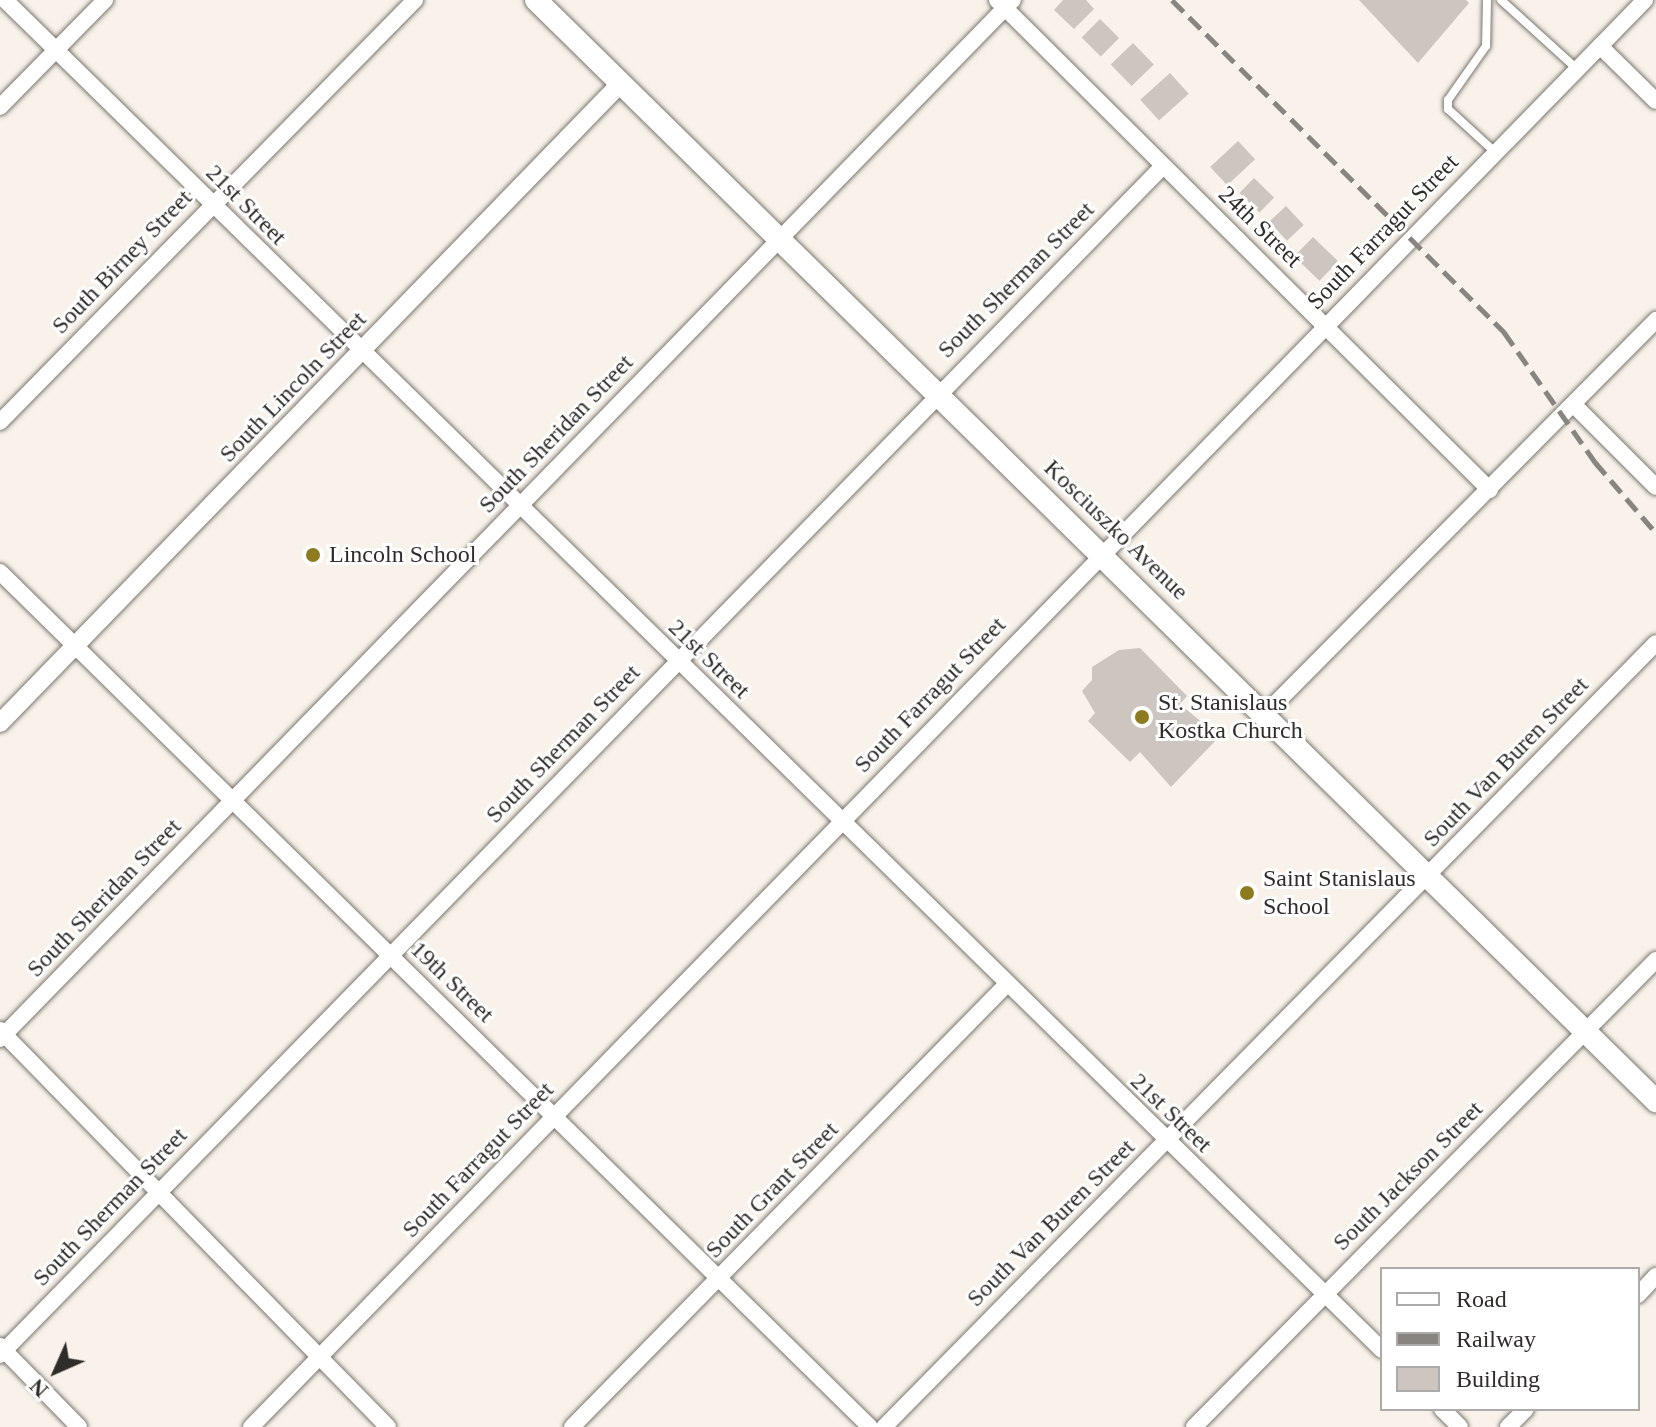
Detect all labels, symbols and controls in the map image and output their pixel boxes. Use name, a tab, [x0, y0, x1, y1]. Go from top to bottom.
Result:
street label: South Farragut Street	[1301, 148, 1465, 316]
street label: 21st Street	[200, 159, 292, 251]
street label: 24th Street	[1212, 180, 1308, 274]
street label: South Birney Street	[46, 184, 198, 340]
street label: South Sherman Street	[932, 196, 1100, 364]
street label: South Lincoln Street	[214, 306, 372, 468]
street label: South Sheridan Street	[473, 349, 639, 519]
street label: Kosciuszko Avenue	[1037, 453, 1195, 607]
place label: Lincoln School	[329, 541, 476, 569]
marker: Lincoln School	[304, 546, 322, 564]
street label: South Farragut Street	[848, 611, 1012, 779]
street label: 21st Street	[662, 613, 756, 705]
street label: South Sherman Street	[480, 659, 646, 829]
street label: South Van Buren Street	[1417, 671, 1595, 853]
place label: St. Stanislaus Kostka Church	[1158, 689, 1303, 745]
marker: St. Stanislaus Kostka Church	[1133, 708, 1151, 726]
street label: South Sheridan Street	[21, 813, 187, 983]
place label: Saint Stanislaus School	[1263, 865, 1416, 921]
marker: Saint Stanislaus School	[1238, 884, 1256, 902]
street label: 19th Street	[404, 935, 500, 1029]
street label: 21st Street	[1124, 1067, 1218, 1159]
street label: South Farragut Street	[396, 1076, 560, 1244]
street label: South Jackson Street	[1327, 1095, 1489, 1257]
street label: South Grant Street	[700, 1116, 844, 1264]
street label: South Sherman Street	[27, 1122, 193, 1292]
street label: South Van Buren Street	[961, 1133, 1141, 1313]
legend	[1380, 1267, 1640, 1411]
text: Road	[1456, 1286, 1507, 1312]
text: Railway	[1456, 1326, 1536, 1352]
north arrow	[16, 1331, 96, 1411]
text: Building	[1456, 1366, 1540, 1392]
text: N	[24, 1374, 53, 1403]

